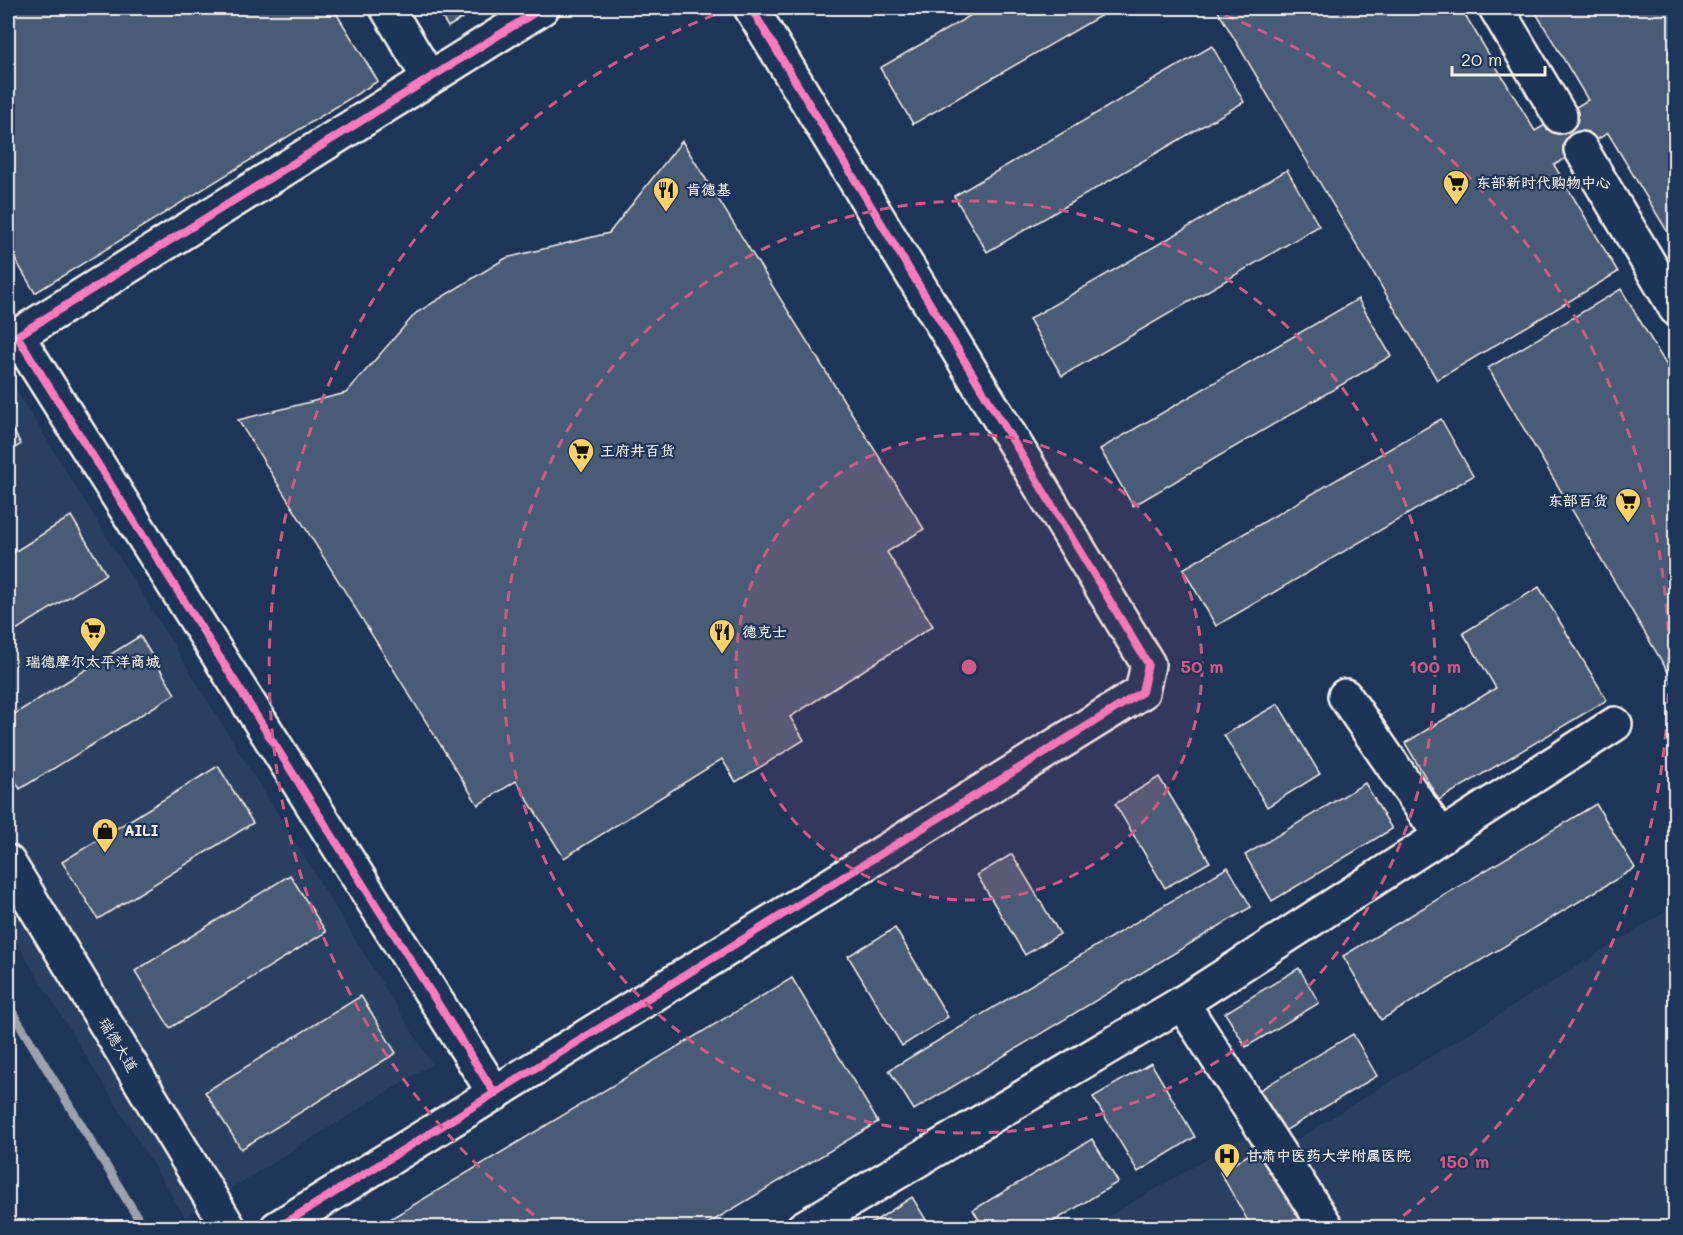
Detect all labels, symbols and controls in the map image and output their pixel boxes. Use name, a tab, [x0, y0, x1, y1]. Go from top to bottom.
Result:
scale bar	[1452, 39, 1545, 77]
text: 20 m	[1461, 47, 1502, 71]
supermarket icon: 东部新时代购物中心	[1441, 168, 1471, 206]
place label: 东部新时代购物中心	[1476, 172, 1611, 192]
restaurant icon: 肯德基	[651, 175, 681, 213]
place label: 肯德基	[686, 179, 731, 199]
supermarket icon: 王府井百货	[566, 436, 596, 474]
place label: 王府井百货	[600, 440, 675, 460]
supermarket icon: 东部百货	[1613, 486, 1643, 524]
place label: 东部百货	[1548, 490, 1608, 510]
supermarket icon: 瑞德摩尔太平洋商城	[78, 615, 108, 653]
restaurant icon: 德克士	[707, 617, 737, 655]
place label: 德克士	[742, 621, 787, 641]
place label: 瑞德摩尔太平洋商城	[25, 651, 161, 671]
text: 50 m	[1181, 654, 1223, 678]
text: 100 m	[1409, 654, 1461, 678]
centre of rings	[959, 657, 979, 677]
shop icon: AILI	[90, 816, 120, 854]
place label: AILI	[124, 820, 159, 840]
street label: 瑞德大道	[95, 1014, 143, 1075]
hospital icon: 甘肃中医药大学附属医院	[1212, 1141, 1242, 1179]
place label: 甘肃中医药大学附属医院	[1246, 1145, 1411, 1165]
text: 150 m	[1439, 1149, 1489, 1173]

